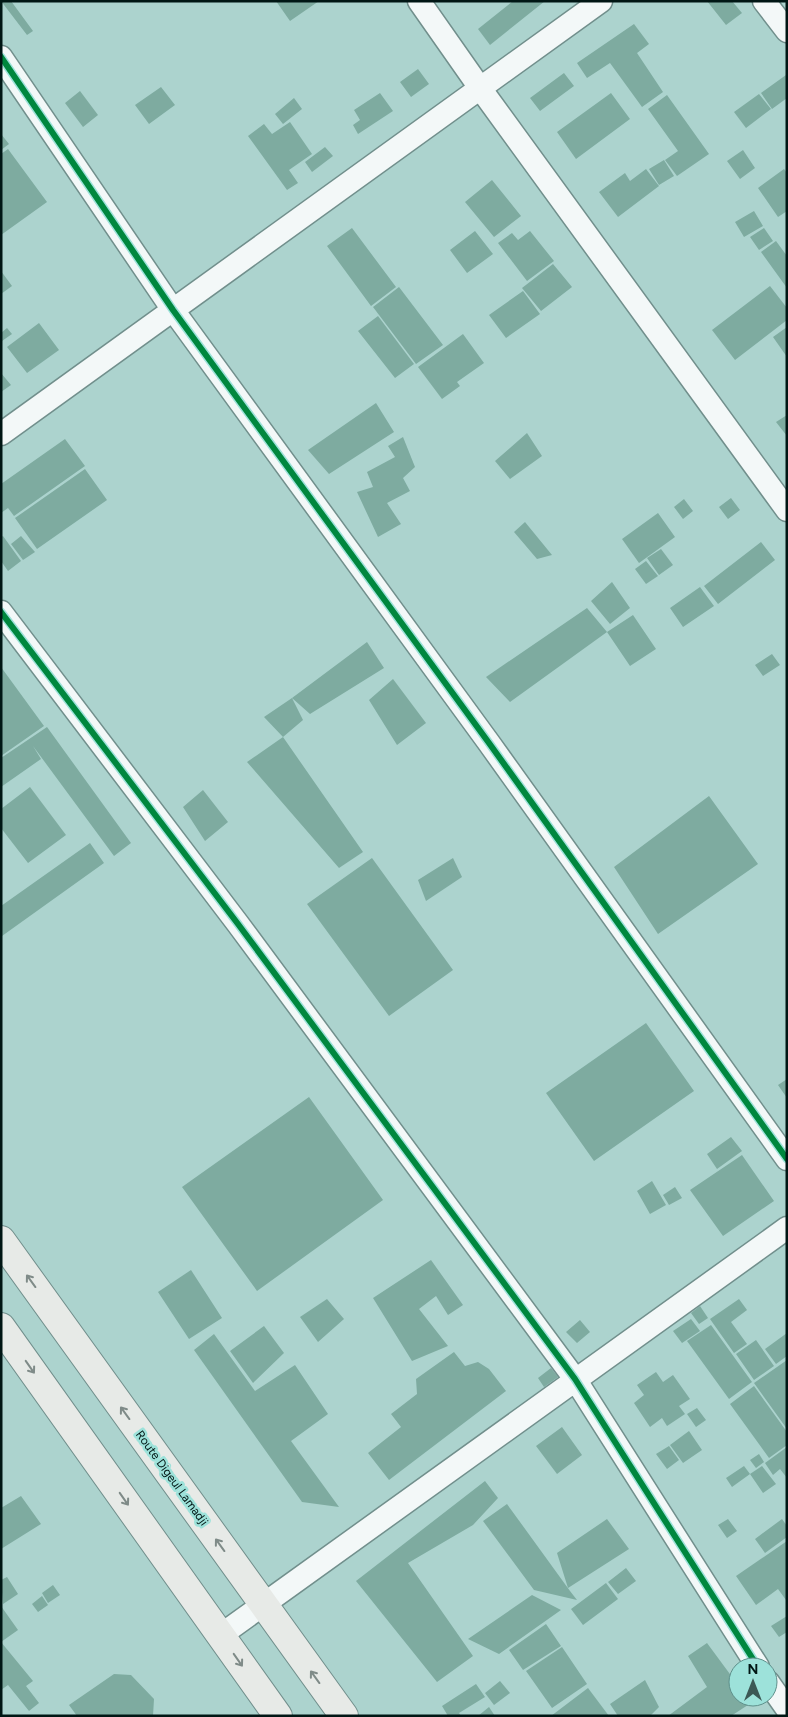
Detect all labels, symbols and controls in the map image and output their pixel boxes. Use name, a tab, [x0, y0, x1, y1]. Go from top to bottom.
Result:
one-way arrow	[26, 1274, 36, 1288]
one-way arrow	[24, 1360, 35, 1373]
one-way arrow	[120, 1406, 130, 1420]
street label: Route Digeul Lamadji	[133, 1428, 211, 1528]
one-way arrow	[119, 1492, 129, 1506]
one-way arrow	[215, 1538, 225, 1552]
one-way arrow	[233, 1653, 244, 1666]
north arrow	[728, 1657, 778, 1707]
text: N	[748, 1661, 758, 1678]
one-way arrow	[310, 1670, 320, 1684]

